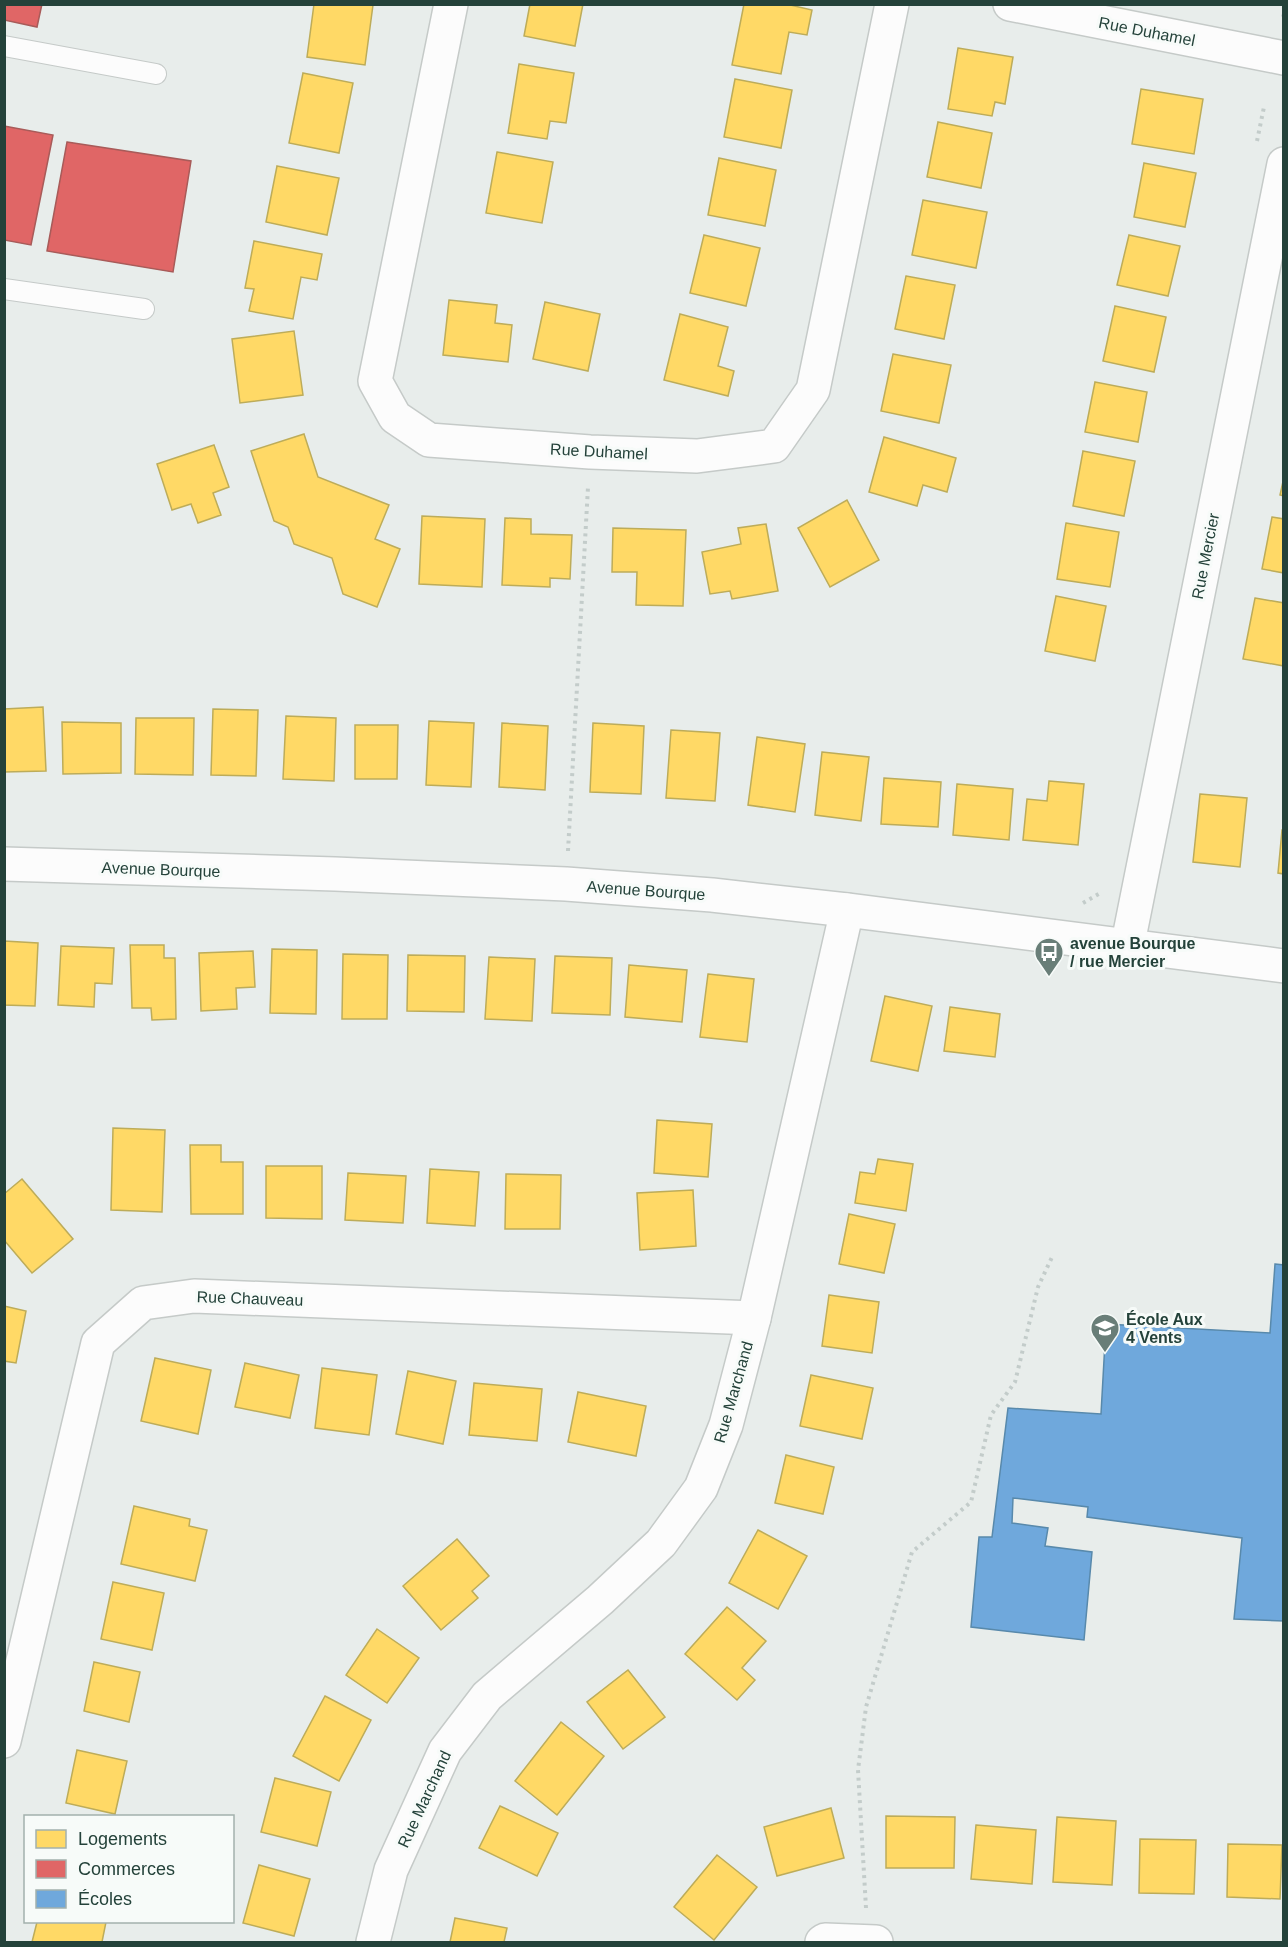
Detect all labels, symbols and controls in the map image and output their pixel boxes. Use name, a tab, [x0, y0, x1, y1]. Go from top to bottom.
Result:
street label: Rue Duhamel	[1097, 14, 1197, 49]
street label: Rue Duhamel	[550, 440, 648, 463]
street label: Rue Mercier	[1189, 511, 1222, 600]
street label: Avenue Bourque	[101, 859, 221, 880]
street label: Avenue Bourque	[586, 878, 706, 903]
place label: avenue Bourque / rue Mercier	[1070, 935, 1195, 970]
bus stop icon: avenue Bourque / rue Mercier	[1033, 936, 1065, 978]
street label: Rue Chauveau	[196, 1288, 304, 1309]
place label: École Aux 4 Vents	[1126, 1310, 1203, 1346]
school or university icon: École Aux 4 Vents	[1089, 1312, 1121, 1354]
street label: Rue Marchand	[711, 1339, 756, 1445]
street label: Rue Marchand	[395, 1748, 454, 1850]
legend	[24, 1815, 234, 1923]
text: Logements	[78, 1829, 167, 1849]
text: Commerces	[78, 1859, 175, 1879]
text: Écoles	[78, 1889, 132, 1909]

